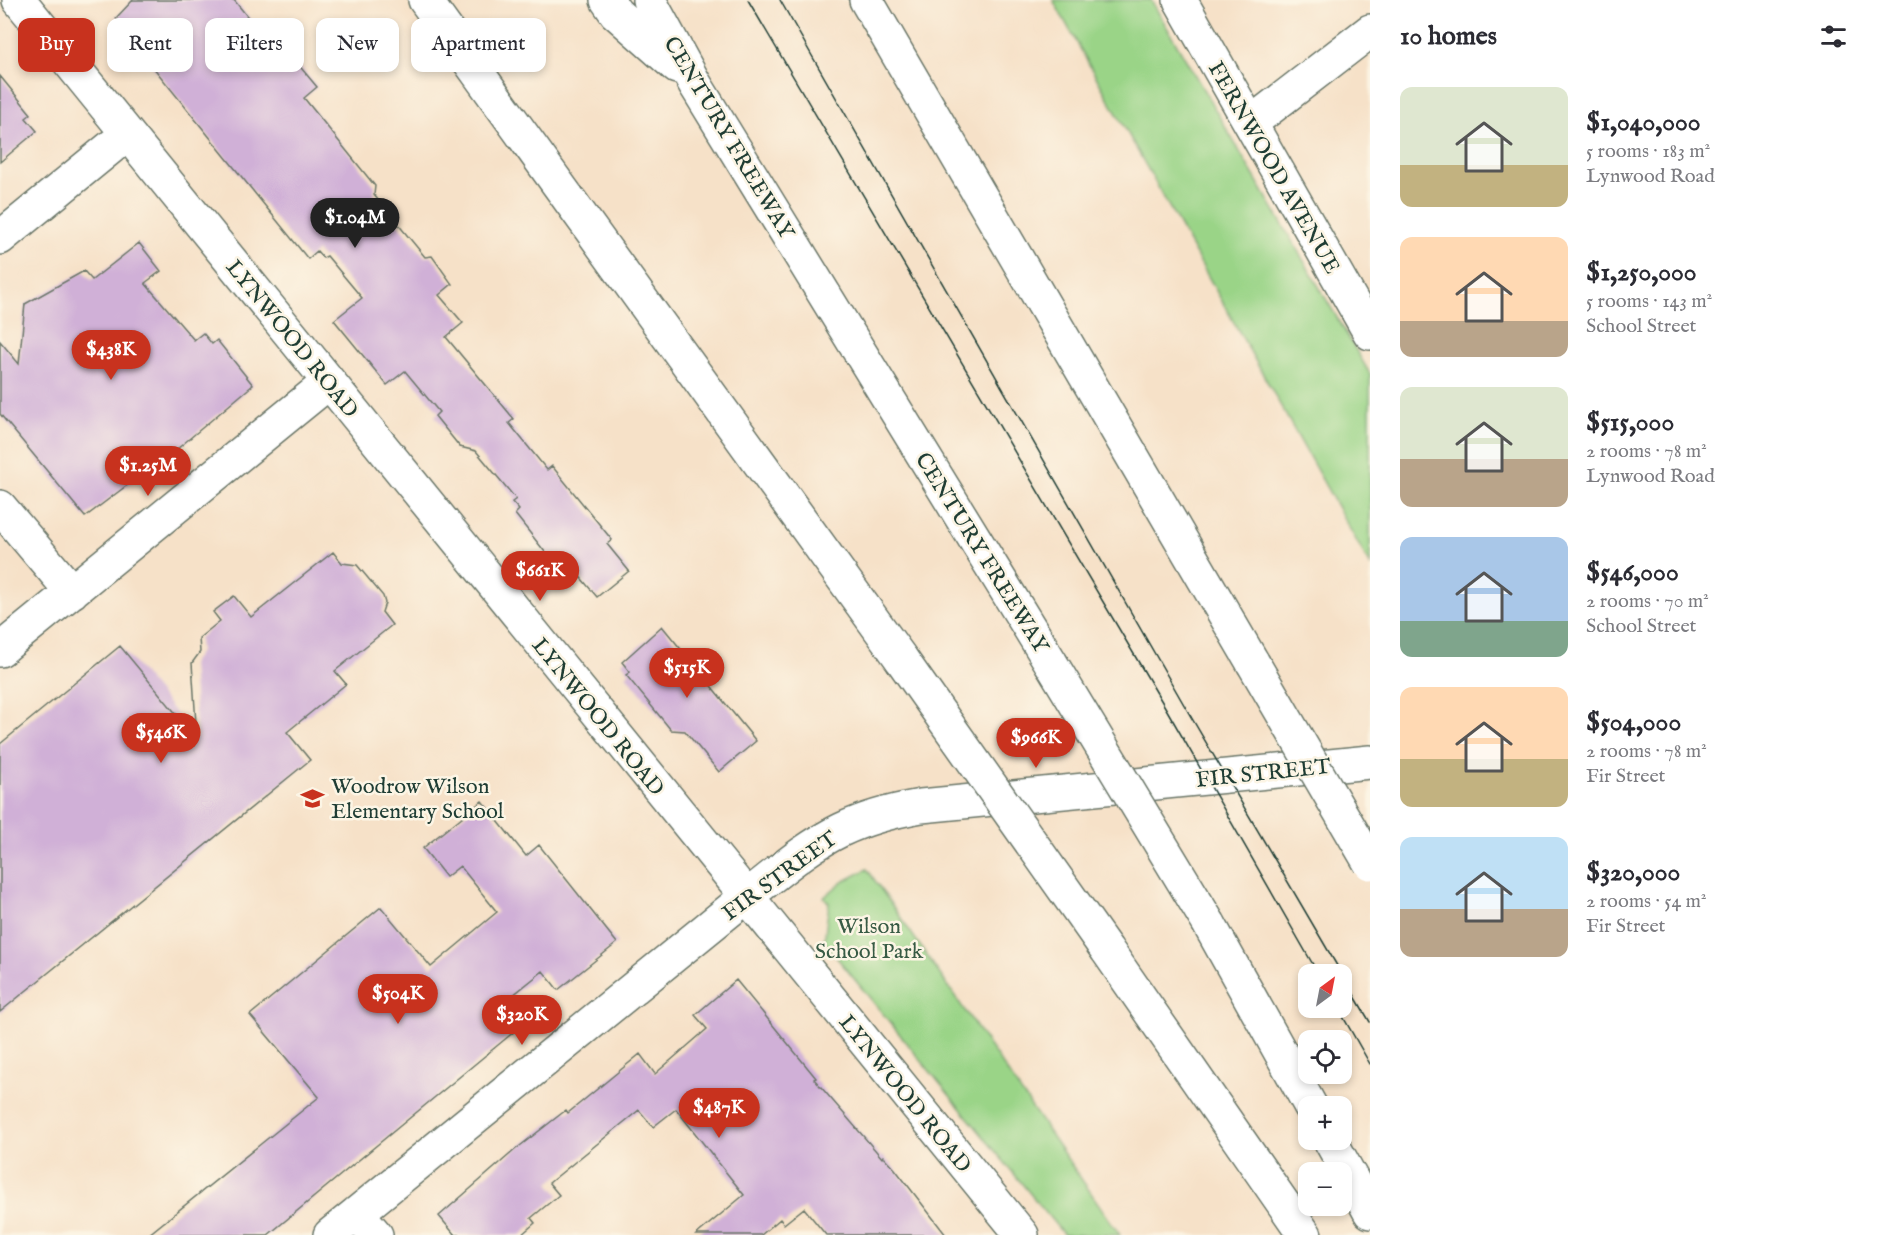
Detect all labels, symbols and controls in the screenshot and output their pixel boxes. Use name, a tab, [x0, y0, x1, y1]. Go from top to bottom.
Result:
chip: Buy	[18, 18, 95, 72]
chip: Rent	[107, 18, 193, 72]
chip: Filters	[205, 18, 304, 72]
chip: New	[316, 18, 399, 72]
chip: Apartment	[411, 18, 546, 72]
text: 10 homes	[1400, 20, 1497, 53]
icon: filters	[1817, 20, 1850, 53]
street label: CENTURY FREEWAY	[657, 32, 800, 245]
street label: FERNWOOD AVENUE	[1201, 57, 1346, 279]
text: $1,040,000	[1586, 106, 1701, 139]
icon: home	[1448, 111, 1520, 183]
text: 5 rooms · 183 m²	[1586, 139, 1710, 164]
text: Lynwood Road	[1586, 164, 1715, 189]
pin: $1.04M	[306, 198, 404, 249]
text: $1.04M	[324, 205, 386, 230]
street label: LYNWOOD ROAD	[219, 255, 364, 424]
text: $1,250,000	[1586, 256, 1696, 289]
icon: home	[1448, 261, 1520, 333]
text: 5 rooms · 143 m²	[1586, 289, 1712, 314]
text: School Street	[1586, 314, 1696, 339]
pin: $438K	[69, 330, 153, 381]
text: $438K	[86, 337, 136, 362]
text: $515,000	[1586, 406, 1674, 439]
icon: home	[1448, 411, 1520, 483]
text: 2 rooms · 78 m²	[1586, 439, 1707, 464]
pin: $1.25M	[99, 446, 197, 497]
street label: CENTURY FREEWAY	[908, 448, 1055, 659]
text: $1.25M	[119, 453, 177, 478]
text: Lynwood Road	[1586, 464, 1715, 489]
pin: $661K	[498, 551, 582, 602]
text: $546,000	[1586, 556, 1679, 589]
text: $661K	[515, 558, 565, 583]
icon: home	[1448, 561, 1520, 633]
text: 2 rooms · 70 m²	[1586, 589, 1709, 614]
text: School Street	[1586, 614, 1696, 639]
street label: LYNWOOD ROAD	[525, 633, 670, 802]
pin: $515K	[645, 648, 729, 699]
text: $515K	[663, 655, 711, 680]
text: $504,000	[1586, 706, 1681, 739]
icon: home	[1448, 711, 1520, 783]
pin: $546K	[119, 713, 203, 764]
pin: $966K	[994, 718, 1078, 769]
text: $546K	[136, 720, 186, 745]
text: $966K	[1010, 725, 1062, 750]
text: 2 rooms · 78 m²	[1586, 739, 1707, 764]
street label: FIR STREET	[1194, 753, 1332, 795]
text: Fir Street	[1586, 764, 1665, 789]
place label: Woodrow Wilson Elementary School	[331, 773, 504, 826]
school or university icon: Woodrow Wilson Elementary School	[300, 785, 326, 811]
street label: FIR STREET	[717, 826, 843, 928]
text: $320,000	[1586, 856, 1680, 889]
icon: home	[1448, 861, 1520, 933]
text: 2 rooms · 54 m²	[1586, 889, 1707, 914]
park label: Wilson School Park	[815, 913, 924, 966]
text: Fir Street	[1586, 914, 1665, 939]
north arrow	[1298, 964, 1352, 1018]
map controls	[1298, 964, 1352, 1216]
pin: $504K	[356, 974, 440, 1025]
text: $504K	[372, 981, 424, 1006]
pin: $320K	[480, 995, 564, 1046]
text: $320K	[496, 1002, 548, 1027]
street label: LYNWOOD ROAD	[832, 1010, 977, 1179]
button: locate	[1298, 1030, 1352, 1084]
pin: $487K	[677, 1088, 761, 1139]
text: $487K	[693, 1095, 745, 1120]
button: +	[1298, 1096, 1352, 1150]
button: −	[1298, 1162, 1352, 1216]

